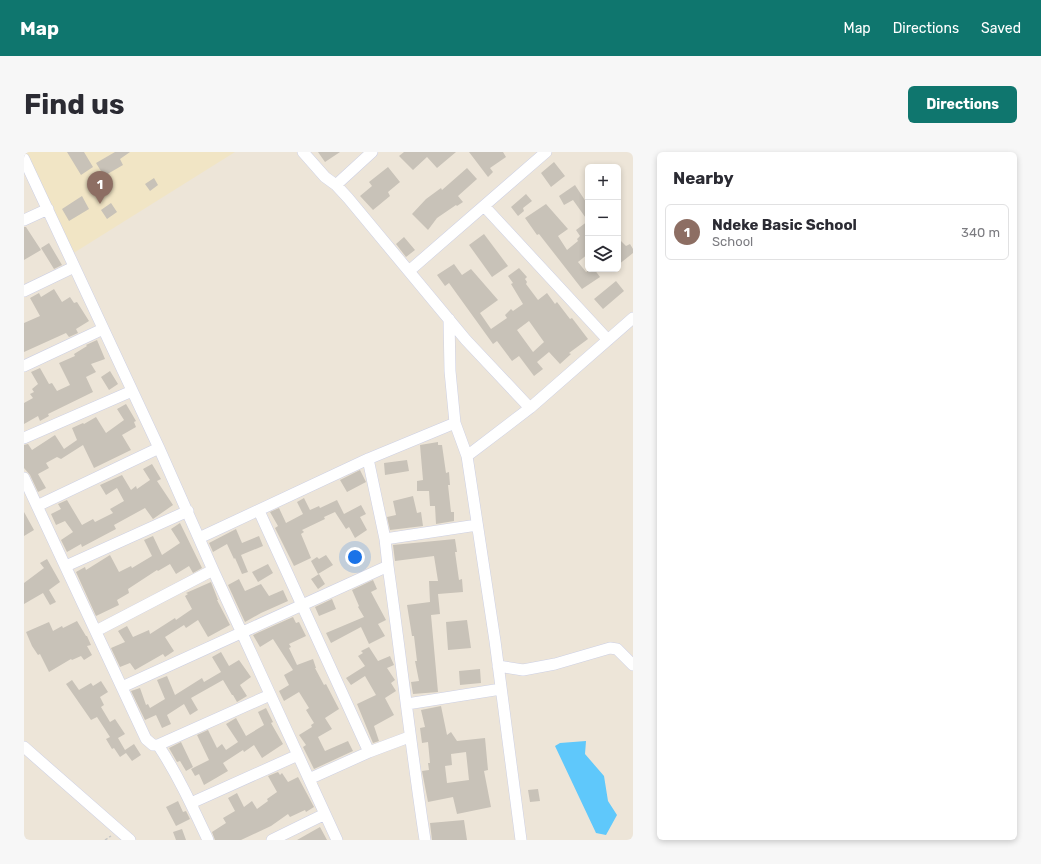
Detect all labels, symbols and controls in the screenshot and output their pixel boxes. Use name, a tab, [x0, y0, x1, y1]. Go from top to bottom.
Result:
text: Map	[20, 17, 59, 40]
text: Map	[844, 20, 871, 37]
text: Directions	[893, 20, 959, 37]
text: Saved	[981, 20, 1021, 37]
button: Directions	[908, 86, 1017, 123]
text: Find us	[24, 88, 124, 121]
map controls	[585, 164, 621, 272]
button: +	[585, 164, 621, 200]
text: Nearby	[673, 168, 734, 188]
pin: 1	[87, 171, 113, 204]
button: −	[585, 200, 621, 236]
text: Ndeke Basic School	[712, 216, 857, 234]
text: 1	[684, 225, 690, 240]
text: 340 m	[961, 225, 1000, 240]
text: School	[712, 234, 753, 249]
button: layers	[585, 236, 621, 272]
your location	[345, 547, 365, 567]

